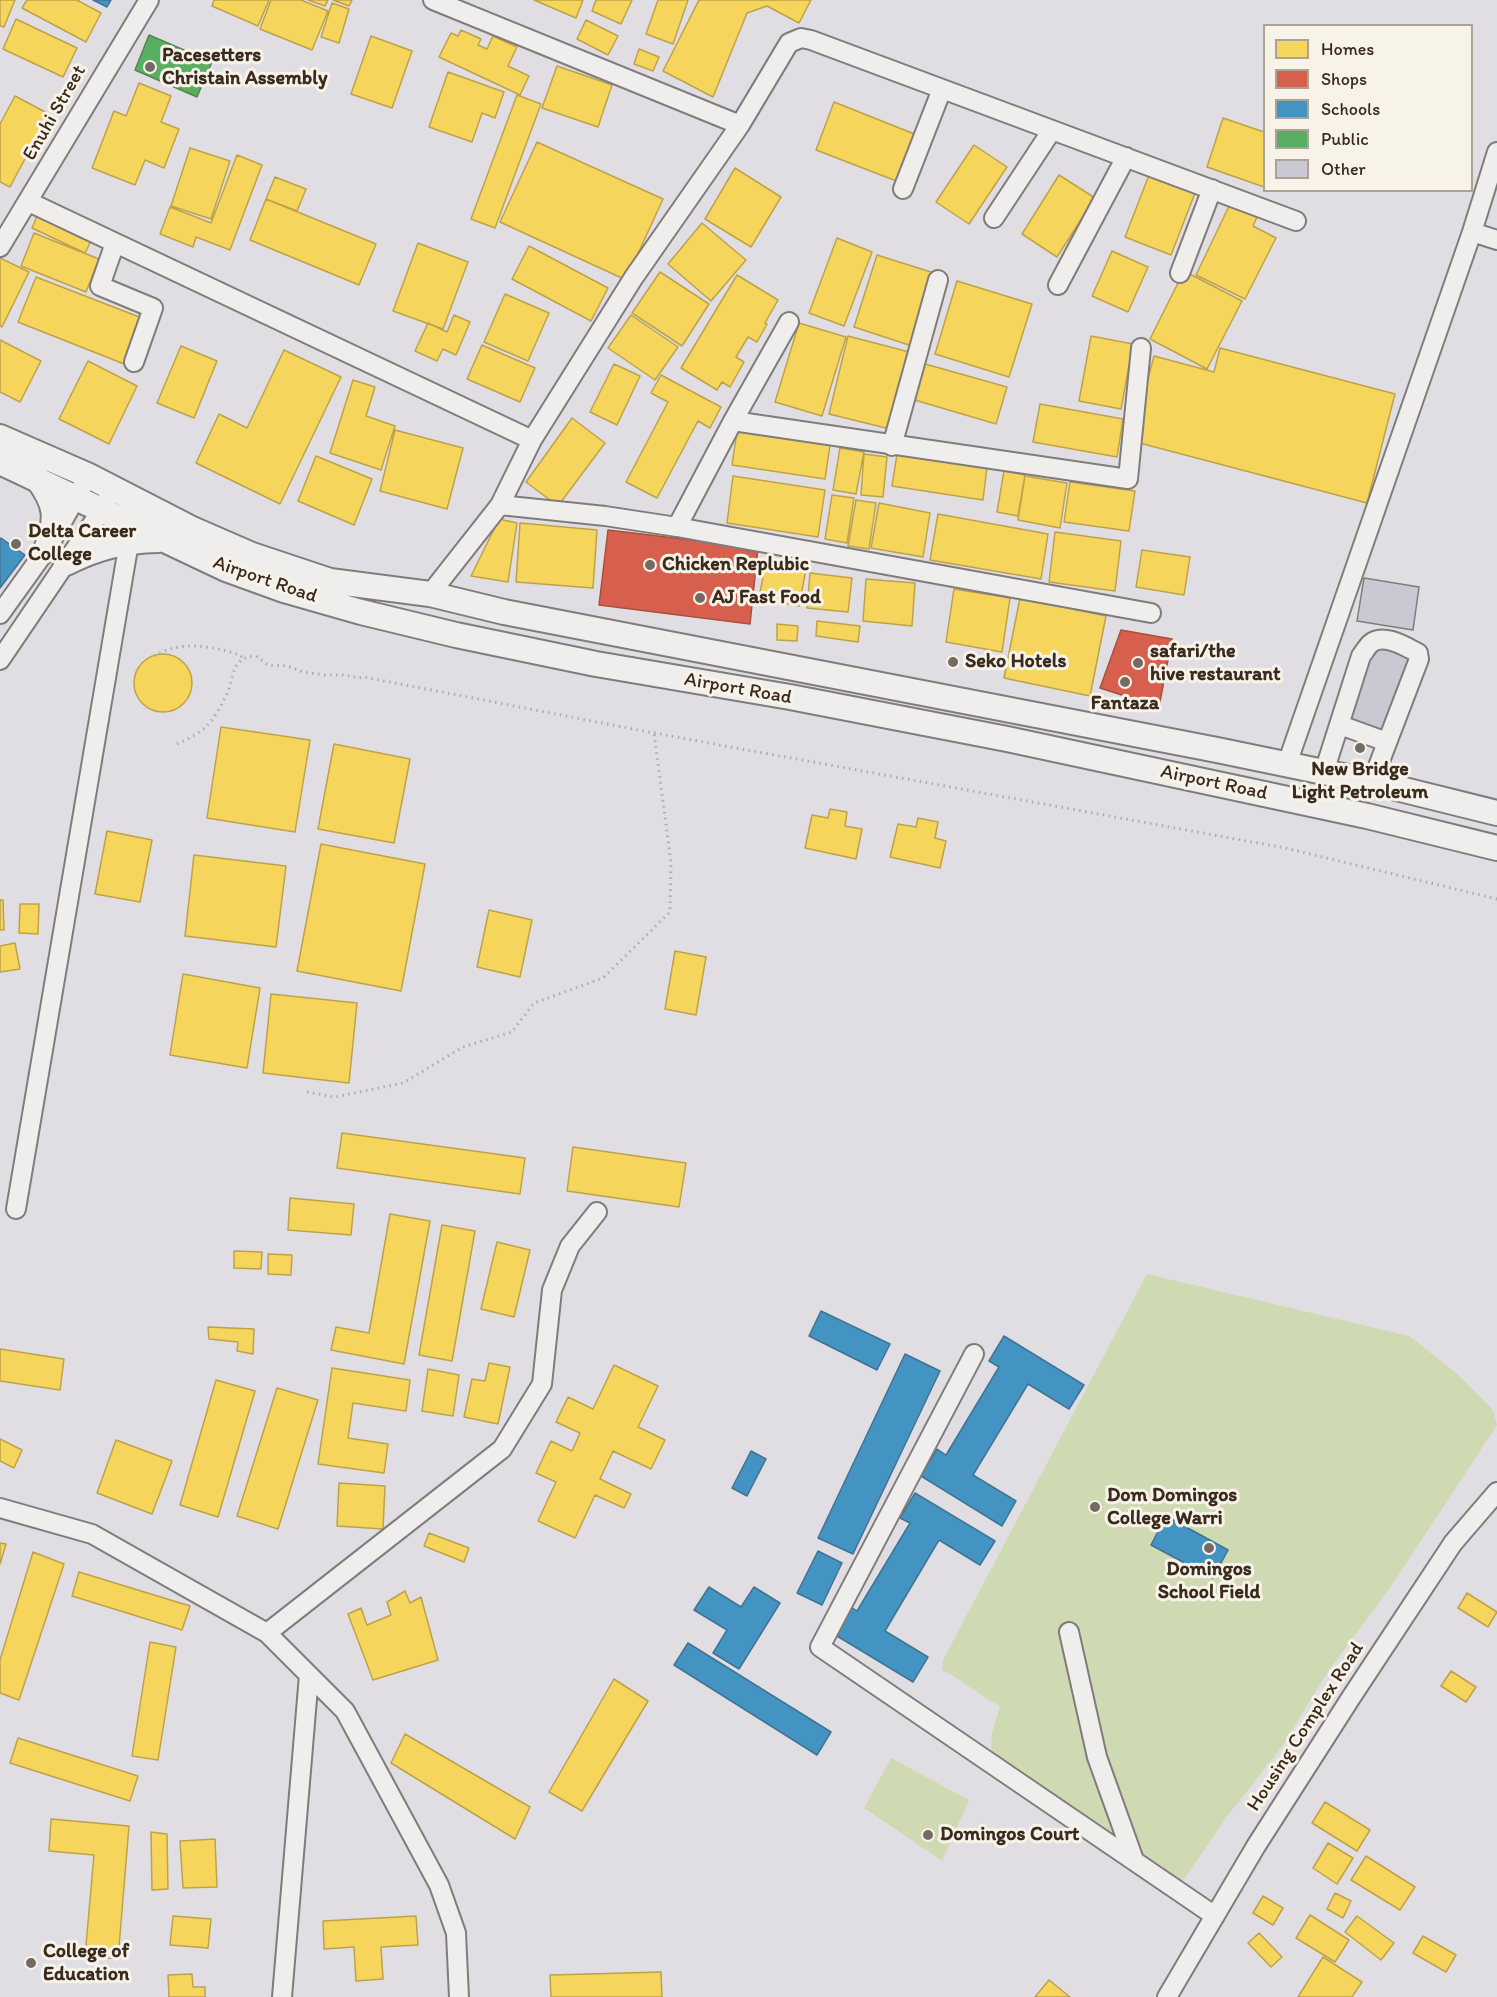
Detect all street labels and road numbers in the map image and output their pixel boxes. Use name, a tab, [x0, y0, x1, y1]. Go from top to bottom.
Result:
street label: Enuhi Street	[18, 61, 92, 165]
street label: Airport Road	[210, 551, 320, 609]
street label: Airport Road	[682, 668, 794, 710]
street label: Airport Road	[1158, 760, 1270, 806]
street label: Housing Complex Road	[1242, 1638, 1370, 1816]

